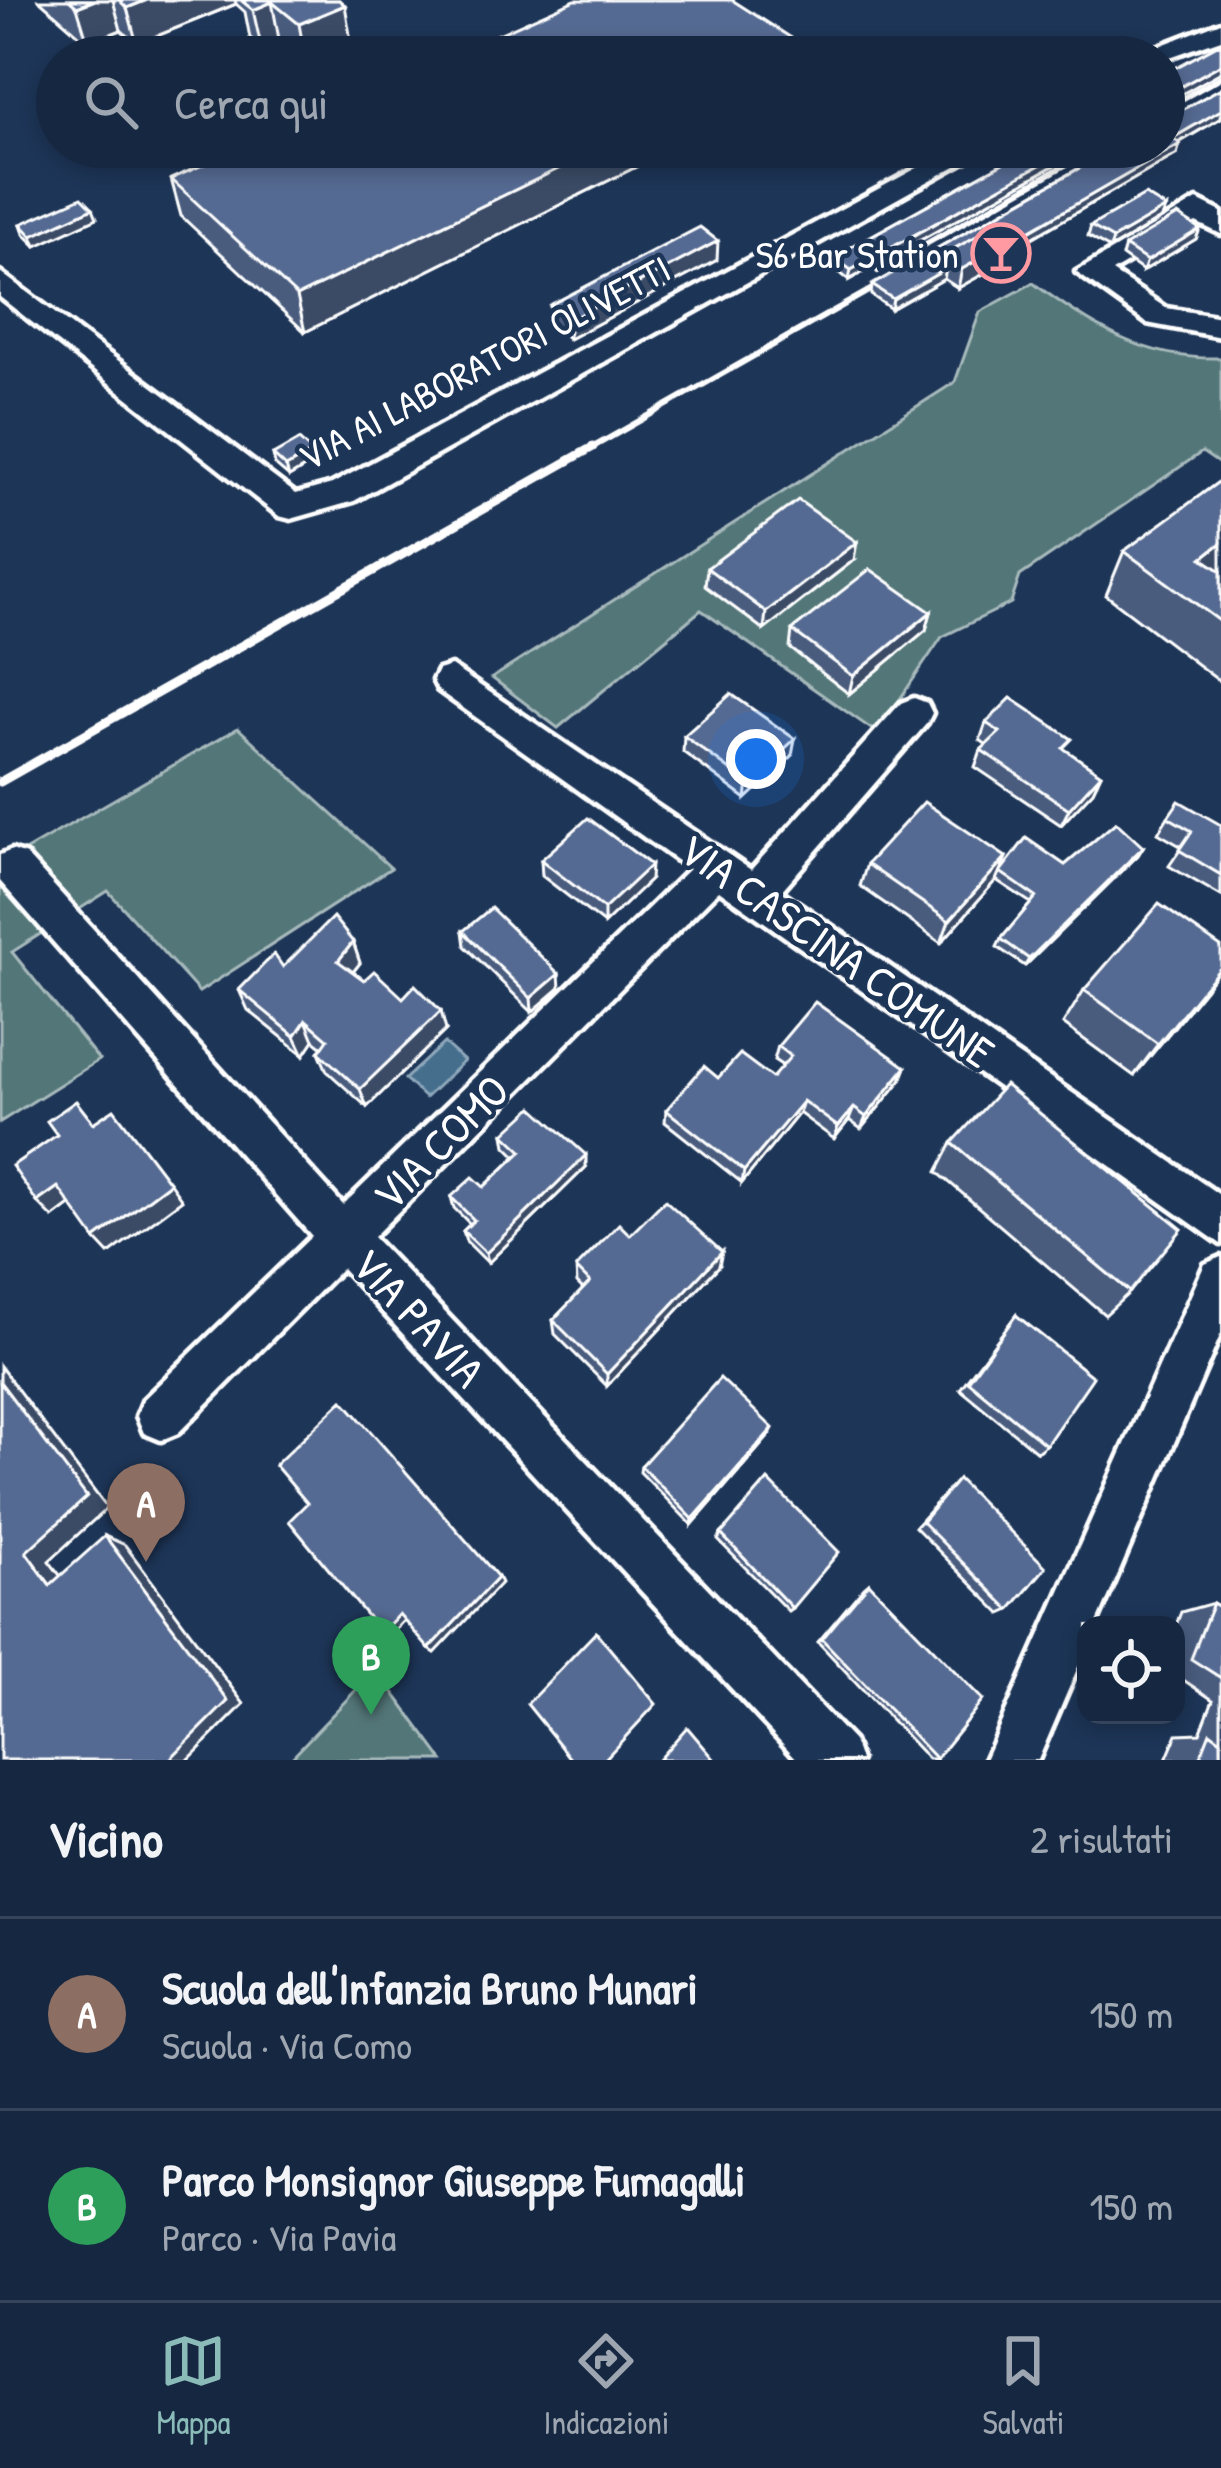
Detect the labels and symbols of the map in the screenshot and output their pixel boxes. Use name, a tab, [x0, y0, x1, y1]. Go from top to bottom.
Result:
bar icon: S6 Bar Station	[970, 222, 1032, 284]
place label: S6 Bar Station	[755, 227, 959, 280]
street label: VIA AI LABORATORI OLIVETTI	[289, 241, 679, 483]
your location	[726, 729, 786, 789]
street label: VIA CASCINA COMUNE	[667, 818, 1007, 1082]
street label: VIA COMO	[358, 1060, 522, 1224]
street label: VIA PAVIA	[339, 1234, 499, 1400]
pin: A	[107, 1463, 185, 1562]
pin: B	[332, 1616, 410, 1715]

